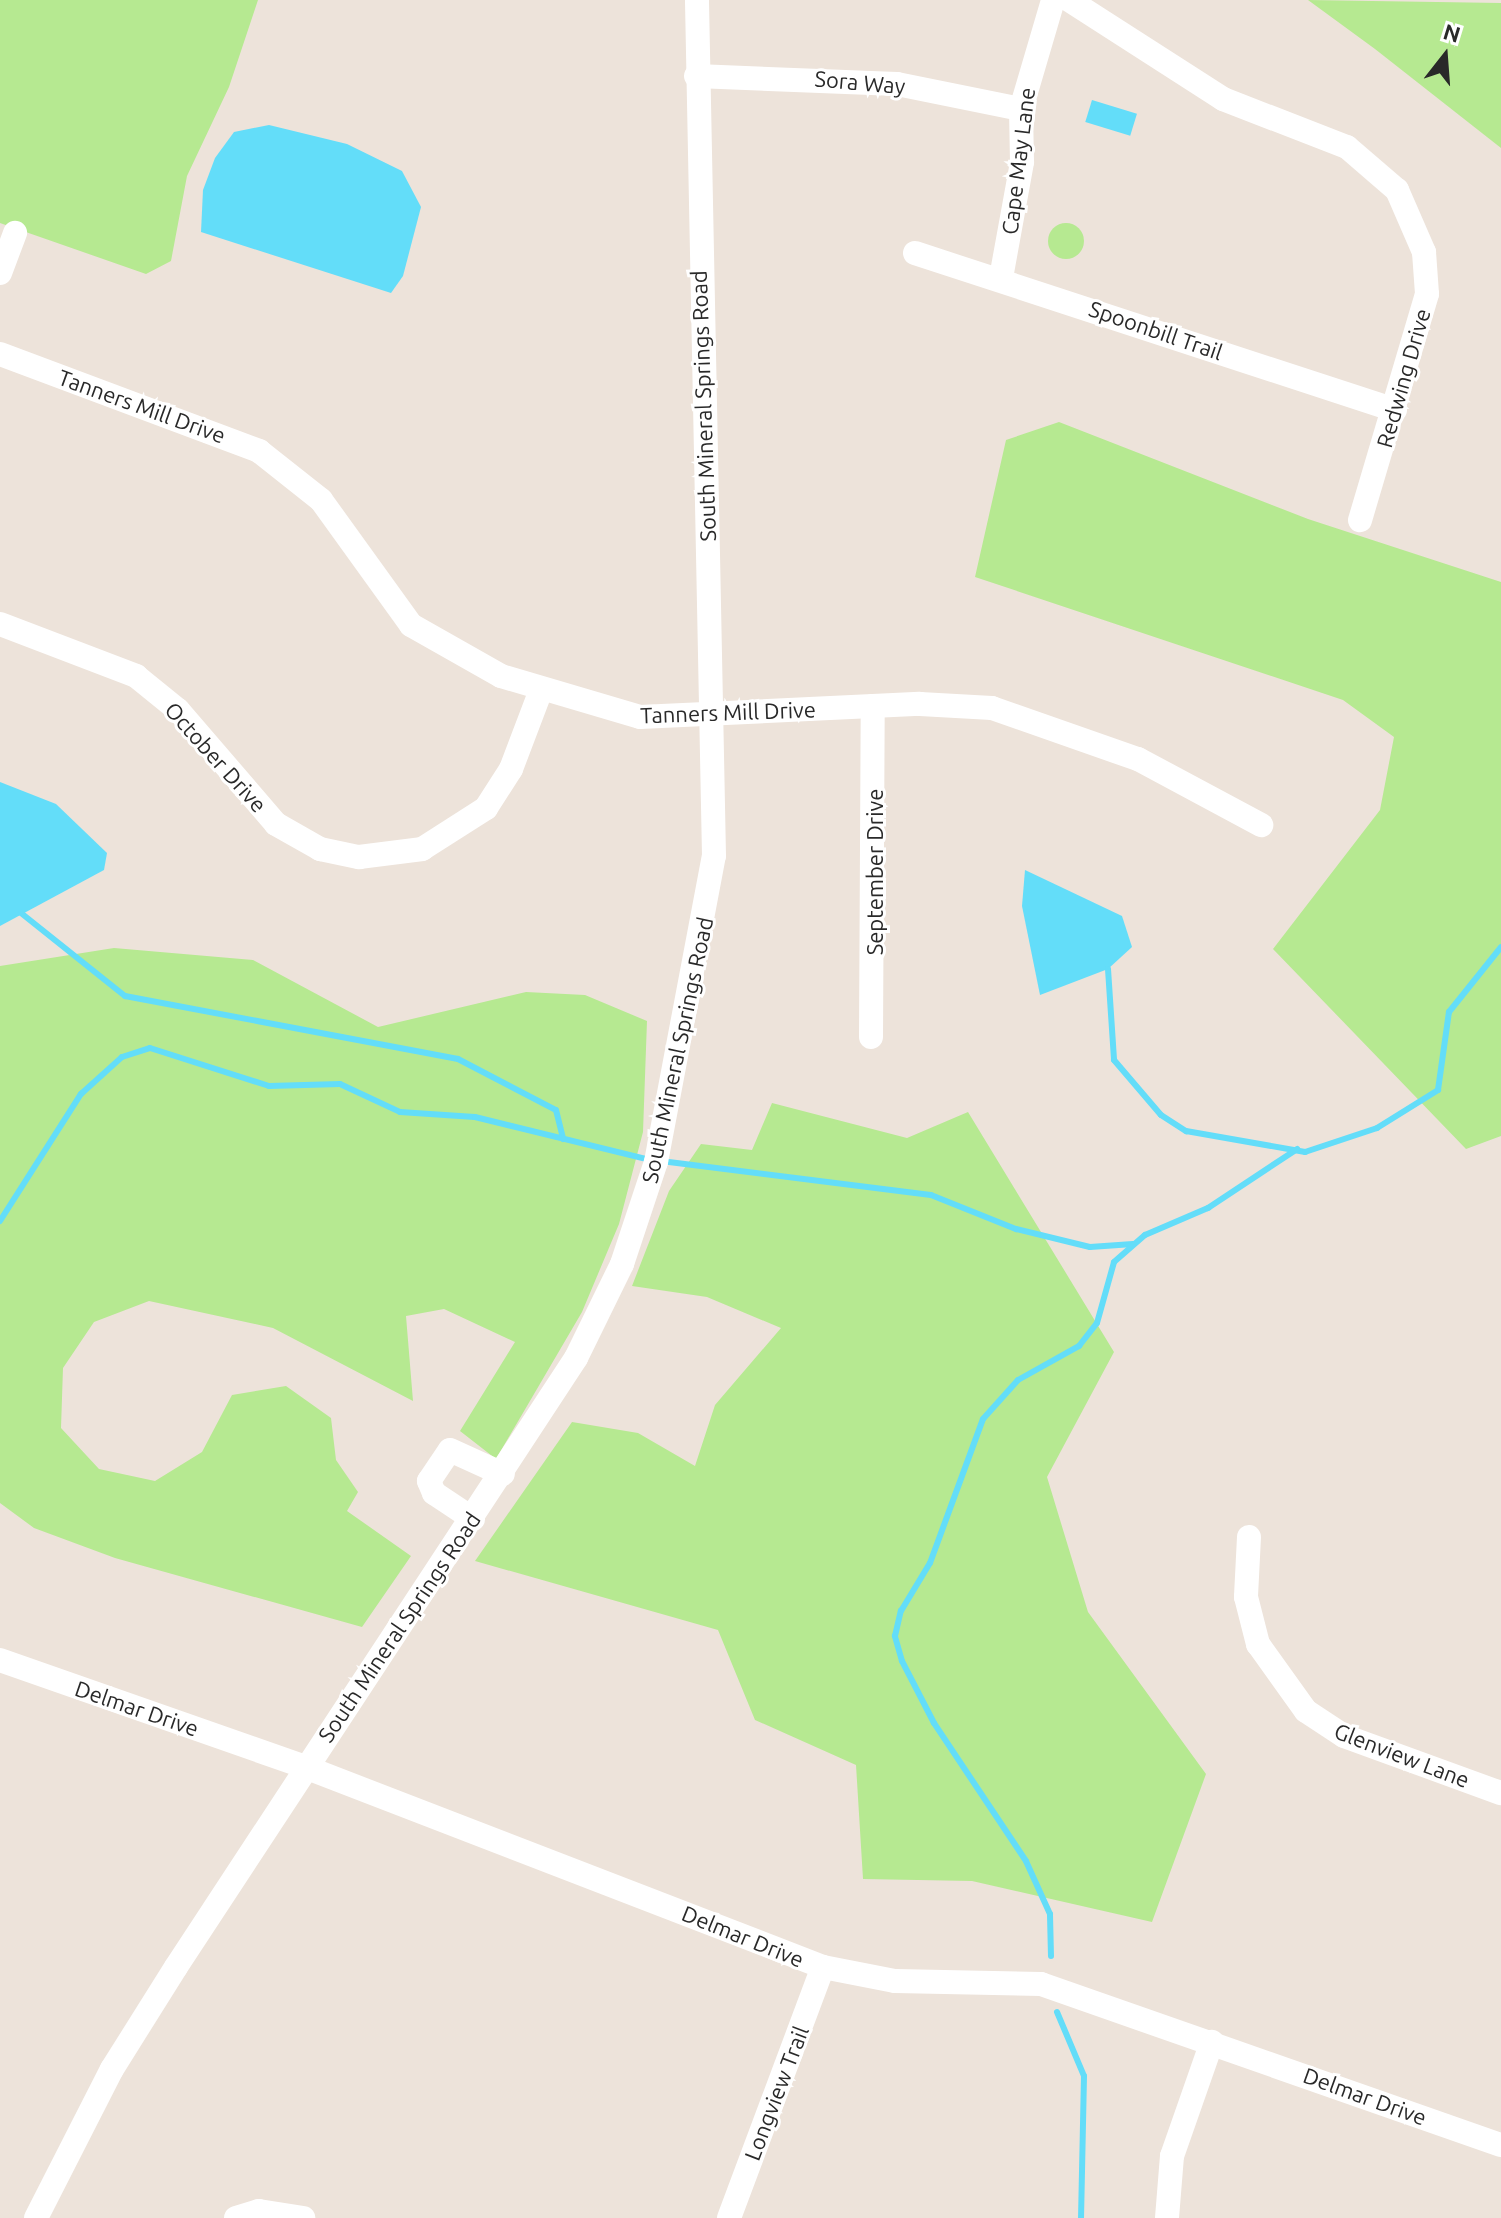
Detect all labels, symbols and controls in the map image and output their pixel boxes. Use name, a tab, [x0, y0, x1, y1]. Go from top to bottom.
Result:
north arrow	[1405, 16, 1485, 96]
text: N	[1441, 18, 1464, 47]
street label: Sora Way	[814, 65, 906, 99]
street label: Cape May Lane	[996, 86, 1040, 236]
street label: South Mineral Springs Road	[685, 270, 721, 542]
street label: Spoonbill Trail	[1086, 295, 1226, 365]
street label: Redwing Drive	[1371, 305, 1435, 451]
street label: Tanners Mill Drive	[55, 364, 229, 448]
street label: October Drive	[160, 696, 272, 818]
street label: Tanners Mill Drive	[640, 696, 816, 728]
street label: September Drive	[862, 789, 888, 955]
street label: South Mineral Springs Road	[636, 915, 718, 1185]
street label: South Mineral Springs Road	[312, 1507, 486, 1747]
street label: Delmar Drive	[72, 1675, 202, 1741]
street label: Glenview Lane	[1331, 1717, 1473, 1793]
street label: Delmar Drive	[678, 1900, 808, 1972]
street label: Longview Trail	[738, 2022, 814, 2164]
street label: Delmar Drive	[1300, 2062, 1430, 2130]

